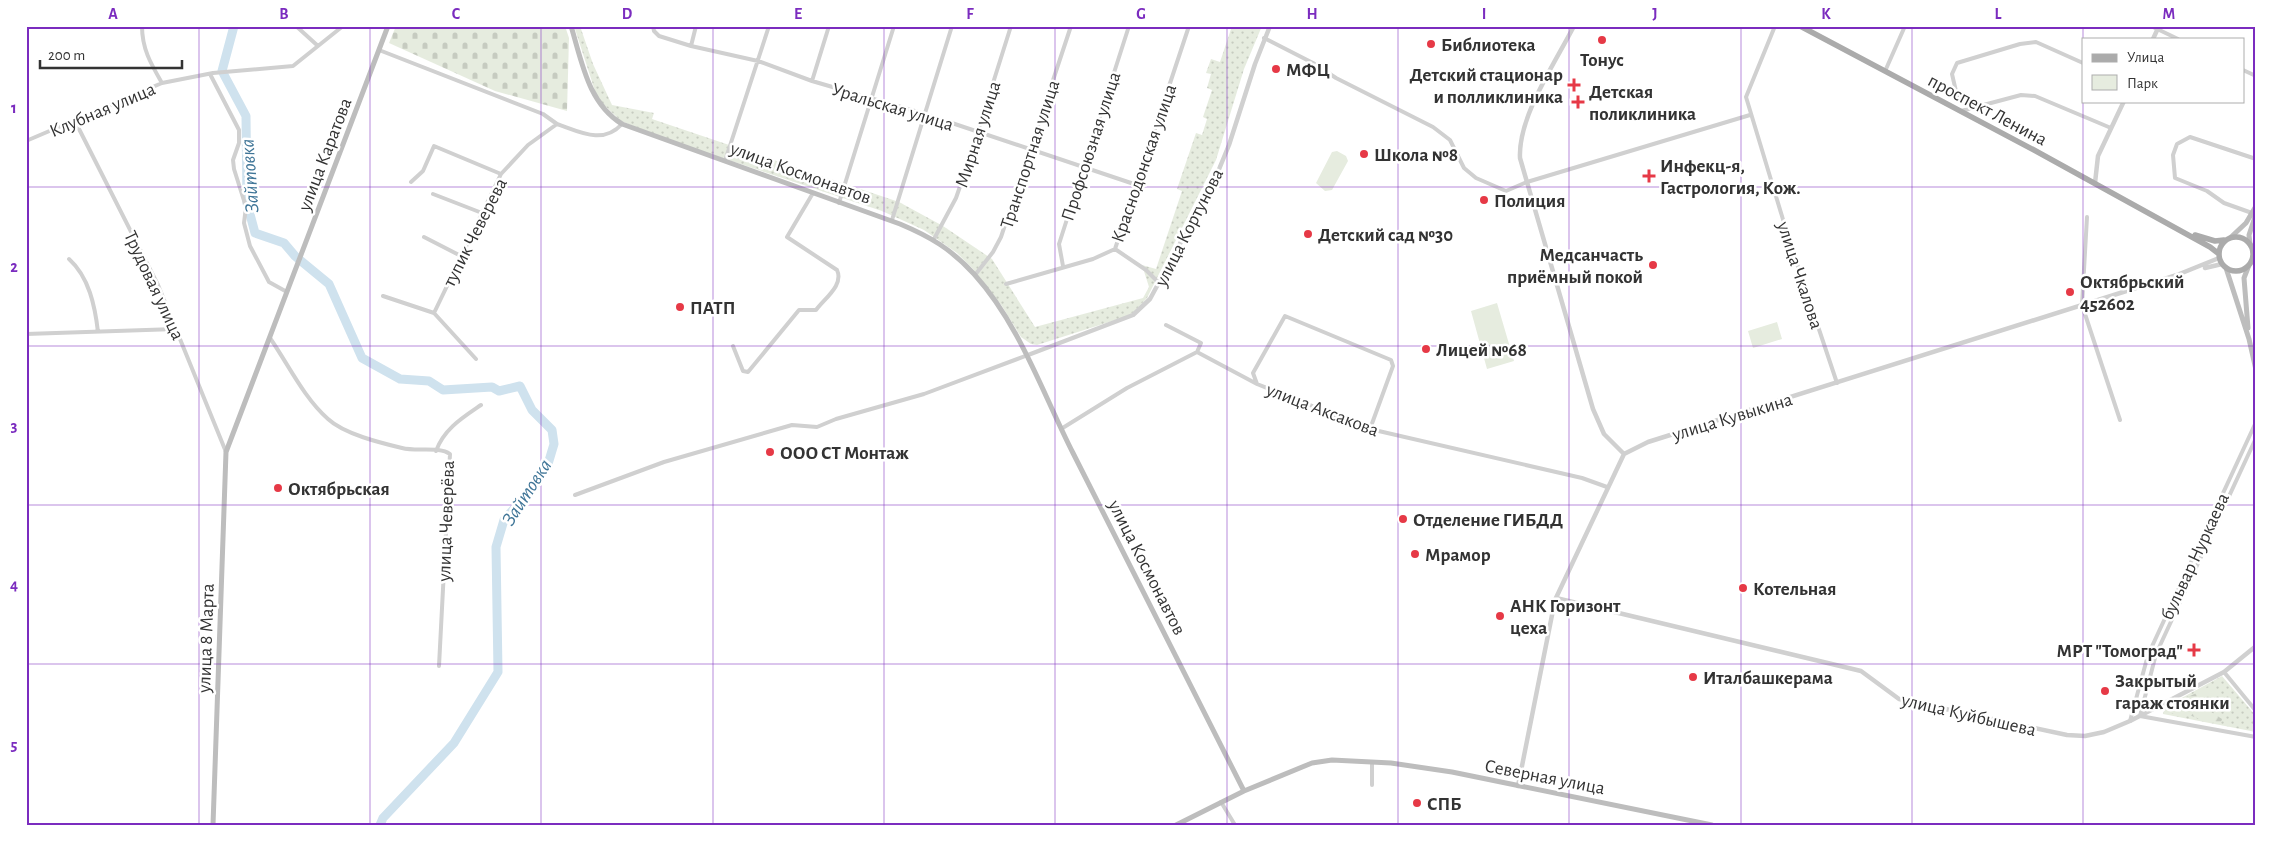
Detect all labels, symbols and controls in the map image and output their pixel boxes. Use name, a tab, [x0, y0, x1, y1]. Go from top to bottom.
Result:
text: A	[108, 6, 118, 22]
text: B	[279, 6, 289, 22]
text: C	[452, 6, 461, 22]
text: D	[622, 6, 633, 22]
text: E	[794, 6, 802, 22]
text: F	[966, 6, 974, 22]
text: G	[1136, 6, 1146, 22]
text: H	[1306, 6, 1318, 22]
text: I	[1482, 6, 1486, 22]
text: J	[1652, 6, 1658, 22]
text: K	[1821, 6, 1831, 22]
text: L	[1995, 6, 2002, 22]
text: M	[2163, 6, 2175, 22]
marker: Тонус	[1596, 34, 1608, 46]
place label: Библиотека	[1441, 36, 1535, 55]
scale bar	[40, 38, 182, 70]
marker: Библиотека	[1425, 38, 1437, 50]
legend	[2082, 38, 2244, 102]
text: 200 m	[48, 48, 85, 63]
text: Улица	[2127, 50, 2164, 65]
place label: Тонус	[1580, 51, 1624, 70]
place label: МФЦ	[1286, 61, 1330, 80]
marker: МФЦ	[1270, 63, 1282, 75]
place label: Детский стационар и полликлиника	[1410, 66, 1563, 107]
street label: Профсоюзная улица	[1058, 69, 1125, 223]
street label: проспект Ленина	[1925, 71, 2050, 150]
text: Парк	[2127, 76, 2158, 91]
street label: Транспортная улица	[997, 78, 1063, 231]
marker: Детский стационар и полликлиника	[1567, 78, 1581, 92]
street label: Клубная улица	[47, 79, 159, 141]
street label: Мирная улица	[952, 79, 1005, 190]
street label: Уральская улица	[829, 80, 956, 135]
street label: Краснодонская улица	[1108, 82, 1181, 245]
place label: Детская поликлиника	[1589, 83, 1696, 124]
street label: улица Каратова	[295, 95, 356, 215]
marker: Детская поликлиника	[1571, 95, 1585, 109]
text: 1	[11, 100, 17, 116]
water label: Зайтовка	[237, 138, 263, 214]
street label: улица Космонавтов	[727, 139, 874, 208]
place label: Школа №8	[1374, 146, 1458, 165]
marker: Школа №8	[1358, 148, 1370, 160]
place label: Инфекц-я, Гастрология, Кож.	[1660, 157, 1801, 198]
street label: улица Кортунова	[1151, 165, 1227, 290]
marker: Инфекц-я, Гастрология, Кож.	[1642, 169, 1656, 183]
street label: тупик Чеверева	[439, 175, 511, 291]
place label: Полиция	[1494, 192, 1565, 211]
marker: Полиция	[1478, 194, 1490, 206]
street label: улица Чкалова	[1773, 218, 1826, 332]
place label: Детский сад №30	[1318, 226, 1453, 245]
street label: Трудовая улица	[120, 228, 187, 343]
marker: Детский сад №30	[1302, 228, 1314, 240]
place label: Медсанчасть приёмный покой	[1507, 246, 1643, 287]
text: 2	[10, 259, 18, 275]
marker: Медсанчасть приёмный покой	[1647, 259, 1659, 271]
place label: Октябрьский 452602	[2080, 273, 2185, 314]
marker: Октябрьский 452602	[2064, 286, 2076, 298]
place label: ПАТП	[690, 299, 735, 318]
marker: ПАТП	[674, 301, 686, 313]
place label: Лицей №68	[1436, 341, 1527, 360]
marker: Лицей №68	[1420, 343, 1432, 355]
street label: улица Аксакова	[1263, 380, 1382, 441]
street label: улица Кувыкина	[1669, 390, 1795, 445]
text: 3	[11, 418, 18, 434]
place label: ООО СТ Монтаж	[780, 444, 909, 463]
marker: ООО СТ Монтаж	[764, 446, 776, 458]
water label: Зайтовка	[498, 456, 555, 529]
street label: улица Чеверёва	[435, 460, 458, 583]
place label: Октябрьская	[288, 480, 390, 499]
marker: Октябрьская	[272, 482, 284, 494]
street label: бульвар Нуркаева	[2158, 490, 2233, 623]
street label: улица Космонавтов	[1104, 496, 1189, 638]
place label: Отделение ГИБДД	[1413, 511, 1563, 530]
marker: Отделение ГИБДД	[1397, 513, 1409, 525]
place label: Мрамор	[1425, 546, 1491, 565]
marker: Мрамор	[1409, 548, 1421, 560]
text: 4	[10, 577, 18, 593]
place label: Котельная	[1753, 580, 1836, 599]
marker: Котельная	[1737, 582, 1749, 594]
street label: улица 8 Марта	[195, 583, 218, 694]
place label: АНК Горизонт цеха	[1510, 597, 1621, 638]
marker: АНК Горизонт цеха	[1494, 610, 1506, 622]
place label: МРТ "Томоград"	[2056, 642, 2183, 661]
marker: МРТ "Томоград"	[2187, 643, 2201, 657]
place label: Италбашкерама	[1703, 669, 1833, 688]
marker: Италбашкерама	[1687, 671, 1699, 683]
place label: Закрытый гараж стоянки	[2115, 672, 2230, 713]
marker: Закрытый гараж стоянки	[2099, 685, 2111, 697]
street label: улица Куйбышева	[1899, 691, 2038, 740]
text: 5	[11, 737, 18, 753]
street label: Северная улица	[1483, 757, 1607, 798]
place label: СПБ	[1427, 795, 1462, 814]
marker: СПБ	[1411, 797, 1423, 809]

